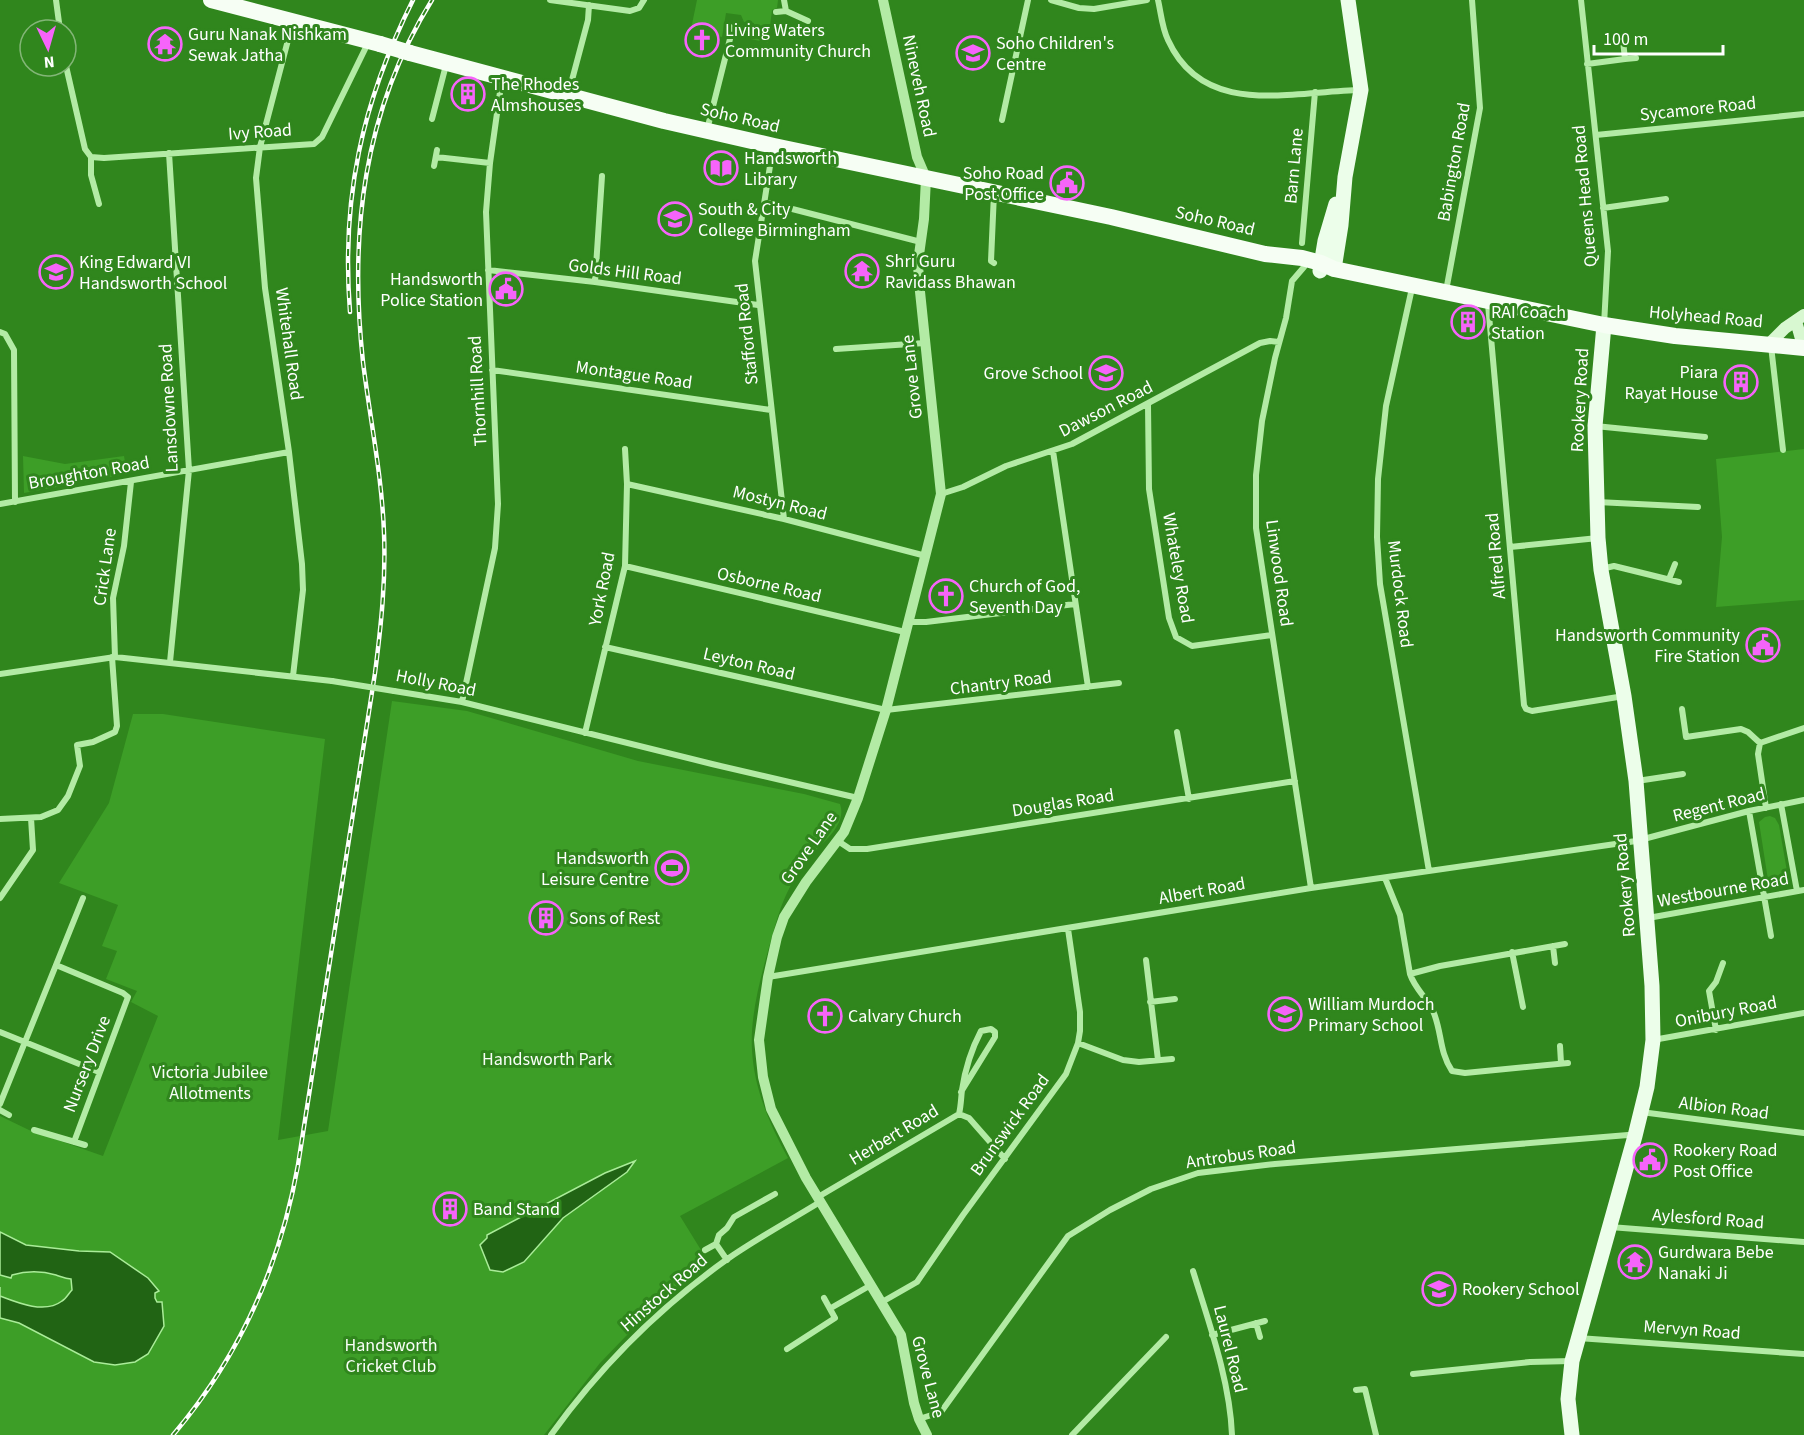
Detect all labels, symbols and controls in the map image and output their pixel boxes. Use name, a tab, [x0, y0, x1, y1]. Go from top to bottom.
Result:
north arrow	[18, 18, 78, 78]
place label: Living Waters Community Church	[725, 18, 871, 64]
scale bar	[1594, 18, 1723, 56]
place label: Guru Nanak Nishkam Sewak Jatha	[188, 22, 347, 68]
church icon: Living Waters Community Church	[684, 22, 720, 58]
temple icon: Guru Nanak Nishkam Sewak Jatha	[147, 26, 183, 62]
text: 100 m	[1603, 27, 1648, 52]
place label: Soho Children's Centre	[996, 31, 1114, 77]
street label: Nineveh Road	[896, 32, 942, 140]
school or university icon: Soho Children's Centre	[955, 35, 991, 71]
text: N	[43, 51, 55, 73]
place label: The Rhodes Almshouses	[491, 72, 581, 118]
building icon: The Rhodes Almshouses	[450, 76, 486, 112]
street label: Sycamore Road	[1639, 90, 1757, 128]
street label: Soho Road	[698, 97, 782, 139]
street label: Babington Road	[1431, 100, 1477, 224]
street label: Ivy Road	[227, 117, 293, 147]
street label: Queens Head Road	[1566, 124, 1604, 268]
street label: Barn Lane	[1278, 127, 1310, 205]
place label: Handsworth Library	[744, 146, 837, 192]
library icon: Handsworth Library	[703, 150, 739, 186]
place label: Soho Road Post Office	[963, 161, 1044, 207]
public building icon: Soho Road Post Office	[1049, 165, 1085, 201]
place label: South & City College Birmingham	[698, 197, 851, 243]
street label: Soho Road	[1173, 200, 1257, 242]
school or university icon: South & City College Birmingham	[657, 201, 693, 237]
place label: Shri Guru Ravidass Bhawan	[885, 249, 1016, 295]
place label: King Edward VI Handsworth School	[79, 250, 227, 296]
street label: Golds Hill Road	[567, 253, 683, 291]
temple icon: Shri Guru Ravidass Bhawan	[844, 253, 880, 289]
school or university icon: King Edward VI Handsworth School	[38, 254, 74, 290]
place label: Handsworth Police Station	[380, 267, 483, 313]
public building icon: Handsworth Police Station	[488, 271, 524, 307]
street label: Stafford Road	[729, 282, 765, 386]
street label: Whitehall Road	[269, 286, 309, 402]
place label: RAI Coach Station	[1491, 300, 1566, 346]
street label: Holyhead Road	[1648, 300, 1764, 334]
building icon: RAI Coach Station	[1450, 304, 1486, 340]
street label: Grove Lane	[895, 334, 929, 420]
street label: Thornhill Road	[463, 335, 493, 447]
street label: Lansdowne Road	[153, 343, 185, 473]
street label: Rookery Road	[1565, 347, 1595, 453]
street label: Montague Road	[574, 354, 694, 396]
school or university icon: Grove School	[1088, 355, 1124, 391]
place label: Piara Rayat House	[1624, 360, 1718, 406]
place label: Grove School	[984, 361, 1083, 386]
building icon: Piara Rayat House	[1723, 364, 1759, 400]
street label: Dawson Road	[1055, 375, 1157, 443]
street label: Broughton Road	[26, 450, 152, 496]
street label: Mostyn Road	[730, 479, 830, 527]
street label: Whateley Road	[1156, 511, 1200, 625]
street label: Alfred Road	[1480, 512, 1512, 600]
street label: Linwood Road	[1259, 518, 1299, 628]
street label: Crick Lane	[87, 526, 123, 607]
street label: Murdock Road	[1381, 539, 1419, 649]
street label: York Road	[582, 550, 621, 629]
street label: Osborne Road	[714, 561, 824, 609]
place label: Church of God, Seventh Day	[969, 574, 1080, 620]
church icon: Church of God, Seventh Day	[928, 578, 964, 614]
place label: Handsworth Community Fire Station	[1555, 623, 1741, 669]
public building icon: Handsworth Community Fire Station	[1745, 627, 1781, 663]
street label: Leyton Road	[701, 641, 797, 687]
street label: Holly Road	[394, 663, 478, 703]
street label: Chantry Road	[949, 664, 1053, 702]
street label: Regent Road	[1670, 781, 1768, 829]
street label: Douglas Road	[1010, 783, 1116, 823]
street label: Grove Lane	[775, 806, 843, 890]
street label: Rookery Road	[1608, 832, 1642, 938]
place label: Handsworth Leisure Centre	[541, 846, 649, 892]
sports icon: Handsworth Leisure Centre	[654, 850, 690, 886]
street label: Westbourne Road	[1655, 866, 1791, 914]
street label: Albert Road	[1157, 871, 1247, 911]
building icon: Sons of Rest	[528, 900, 564, 936]
place label: Sons of Rest	[569, 906, 660, 931]
street label: Onibury Road	[1673, 990, 1779, 1034]
place label: William Murdoch Primary School	[1308, 992, 1434, 1038]
school or university icon: William Murdoch Primary School	[1267, 996, 1303, 1032]
church icon: Calvary Church	[807, 998, 843, 1034]
place label: Calvary Church	[848, 1004, 962, 1029]
street label: Nursery Drive	[57, 1012, 117, 1116]
park label: Handsworth Park	[482, 1047, 612, 1072]
park label: Victoria Jubilee Allotments	[152, 1060, 268, 1106]
street label: Brunswick Road	[964, 1069, 1056, 1181]
street label: Albion Road	[1678, 1090, 1770, 1126]
street label: Herbert Road	[845, 1098, 943, 1172]
street label: Antrobus Road	[1184, 1135, 1298, 1175]
place label: Rookery Road Post Office	[1673, 1138, 1777, 1184]
public building icon: Rookery Road Post Office	[1632, 1142, 1668, 1178]
building icon: Band Stand	[432, 1191, 468, 1227]
place label: Band Stand	[473, 1197, 560, 1222]
street label: Aylesford Road	[1651, 1203, 1765, 1235]
place label: Gurdwara Bebe Nanaki Ji	[1658, 1240, 1774, 1286]
temple icon: Gurdwara Bebe Nanaki Ji	[1617, 1244, 1653, 1280]
street label: Hinstock Road	[615, 1248, 713, 1338]
school or university icon: Rookery School	[1421, 1271, 1457, 1307]
place label: Rookery School	[1462, 1277, 1580, 1302]
street label: Laurel Road	[1207, 1303, 1253, 1395]
street label: Mervyn Road	[1642, 1314, 1742, 1346]
park label: Handsworth Cricket Club	[345, 1333, 437, 1379]
street label: Grove Lane	[905, 1333, 951, 1421]

